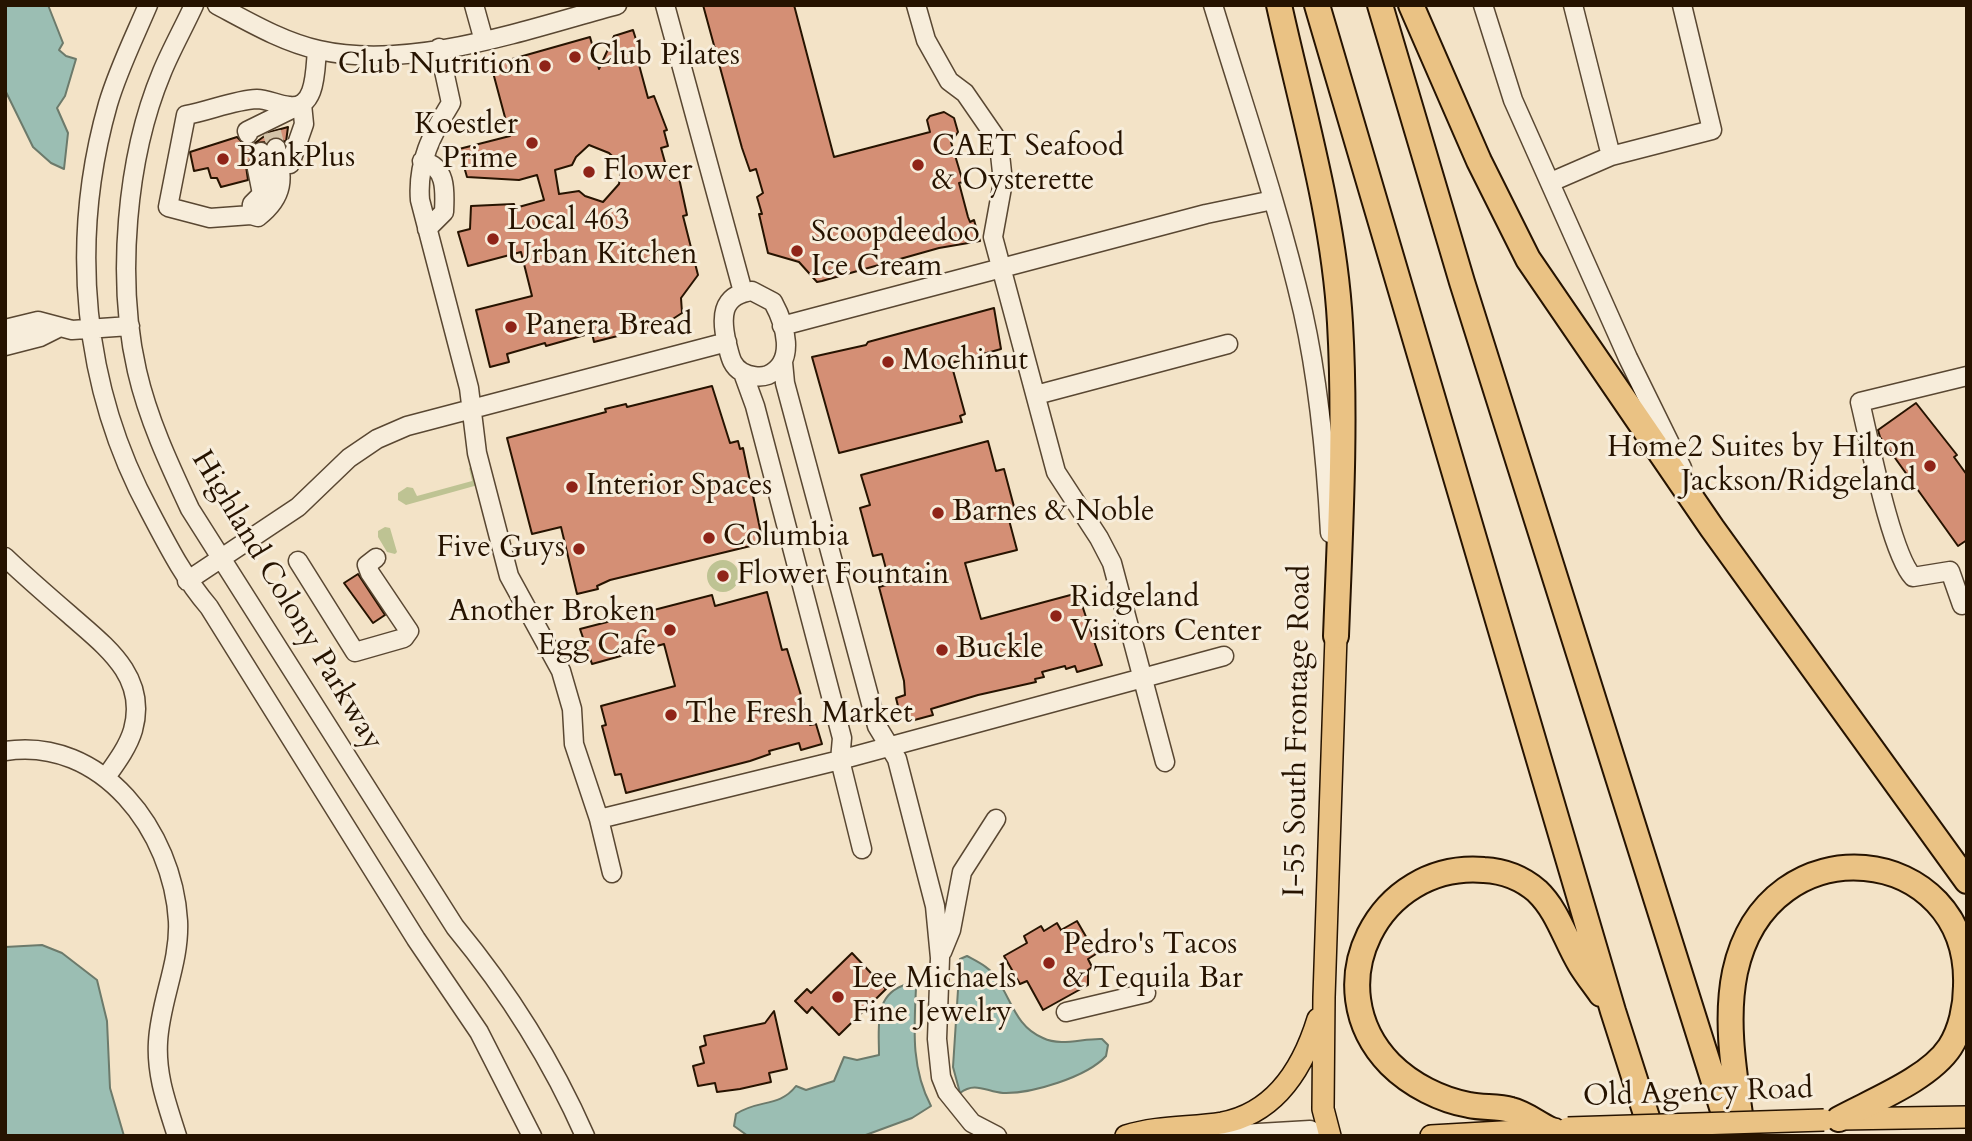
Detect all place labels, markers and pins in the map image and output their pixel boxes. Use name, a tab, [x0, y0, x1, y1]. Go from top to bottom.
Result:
place label: Club Pilates	[589, 39, 740, 75]
place label: Club Nutrition	[338, 48, 531, 84]
marker: Club Pilates	[567, 49, 583, 65]
marker: Club Nutrition	[537, 58, 553, 74]
place label: Koestler Prime	[414, 108, 518, 178]
place label: CAET Seafood & Oysterette	[932, 130, 1124, 200]
marker: Koestler Prime	[524, 135, 540, 151]
place label: BankPlus	[237, 141, 355, 177]
marker: BankPlus	[215, 151, 231, 167]
place label: Flower	[603, 154, 693, 190]
marker: CAET Seafood & Oysterette	[910, 157, 926, 173]
marker: Flower	[581, 164, 597, 180]
place label: Local 463 Urban Kitchen	[507, 204, 698, 274]
place label: Scoopdeedoo Ice Cream	[811, 216, 980, 286]
marker: Local 463 Urban Kitchen	[485, 231, 501, 247]
marker: Scoopdeedoo Ice Cream	[789, 243, 805, 259]
place label: Panera Bread	[525, 309, 692, 345]
marker: Panera Bread	[503, 319, 519, 335]
place label: Mochinut	[902, 344, 1028, 380]
marker: Mochinut	[880, 354, 896, 370]
place label: Home2 Suites by Hilton Jackson/Ridgeland	[1607, 431, 1916, 502]
marker: Home2 Suites by Hilton Jackson/Ridgeland	[1922, 458, 1938, 474]
place label: Interior Spaces	[586, 469, 772, 505]
marker: Interior Spaces	[564, 479, 580, 495]
place label: Barnes & Noble	[952, 495, 1155, 531]
marker: Barnes & Noble	[930, 505, 946, 521]
place label: Columbia	[723, 520, 849, 556]
marker: Columbia	[701, 530, 717, 546]
place label: Five Guys	[437, 531, 565, 567]
marker: Five Guys	[571, 541, 587, 557]
place label: Flower Fountain	[737, 558, 949, 594]
marker: Flower Fountain	[715, 568, 731, 584]
place label: Ridgeland Visitors Center	[1070, 581, 1261, 652]
place label: Another Broken Egg Cafe	[449, 595, 656, 666]
marker: Ridgeland Visitors Center	[1048, 608, 1064, 624]
marker: Another Broken Egg Cafe	[662, 622, 678, 638]
place label: Buckle	[956, 632, 1044, 668]
marker: Buckle	[934, 642, 950, 658]
place label: The Fresh Market	[685, 697, 913, 733]
marker: The Fresh Market	[663, 707, 679, 723]
place label: Pedro's Tacos & Tequila Bar	[1063, 928, 1243, 998]
marker: Pedro's Tacos & Tequila Bar	[1041, 955, 1057, 971]
place label: Lee Michaels Fine Jewelry	[852, 962, 1017, 1032]
marker: Lee Michaels Fine Jewelry	[830, 989, 846, 1005]

